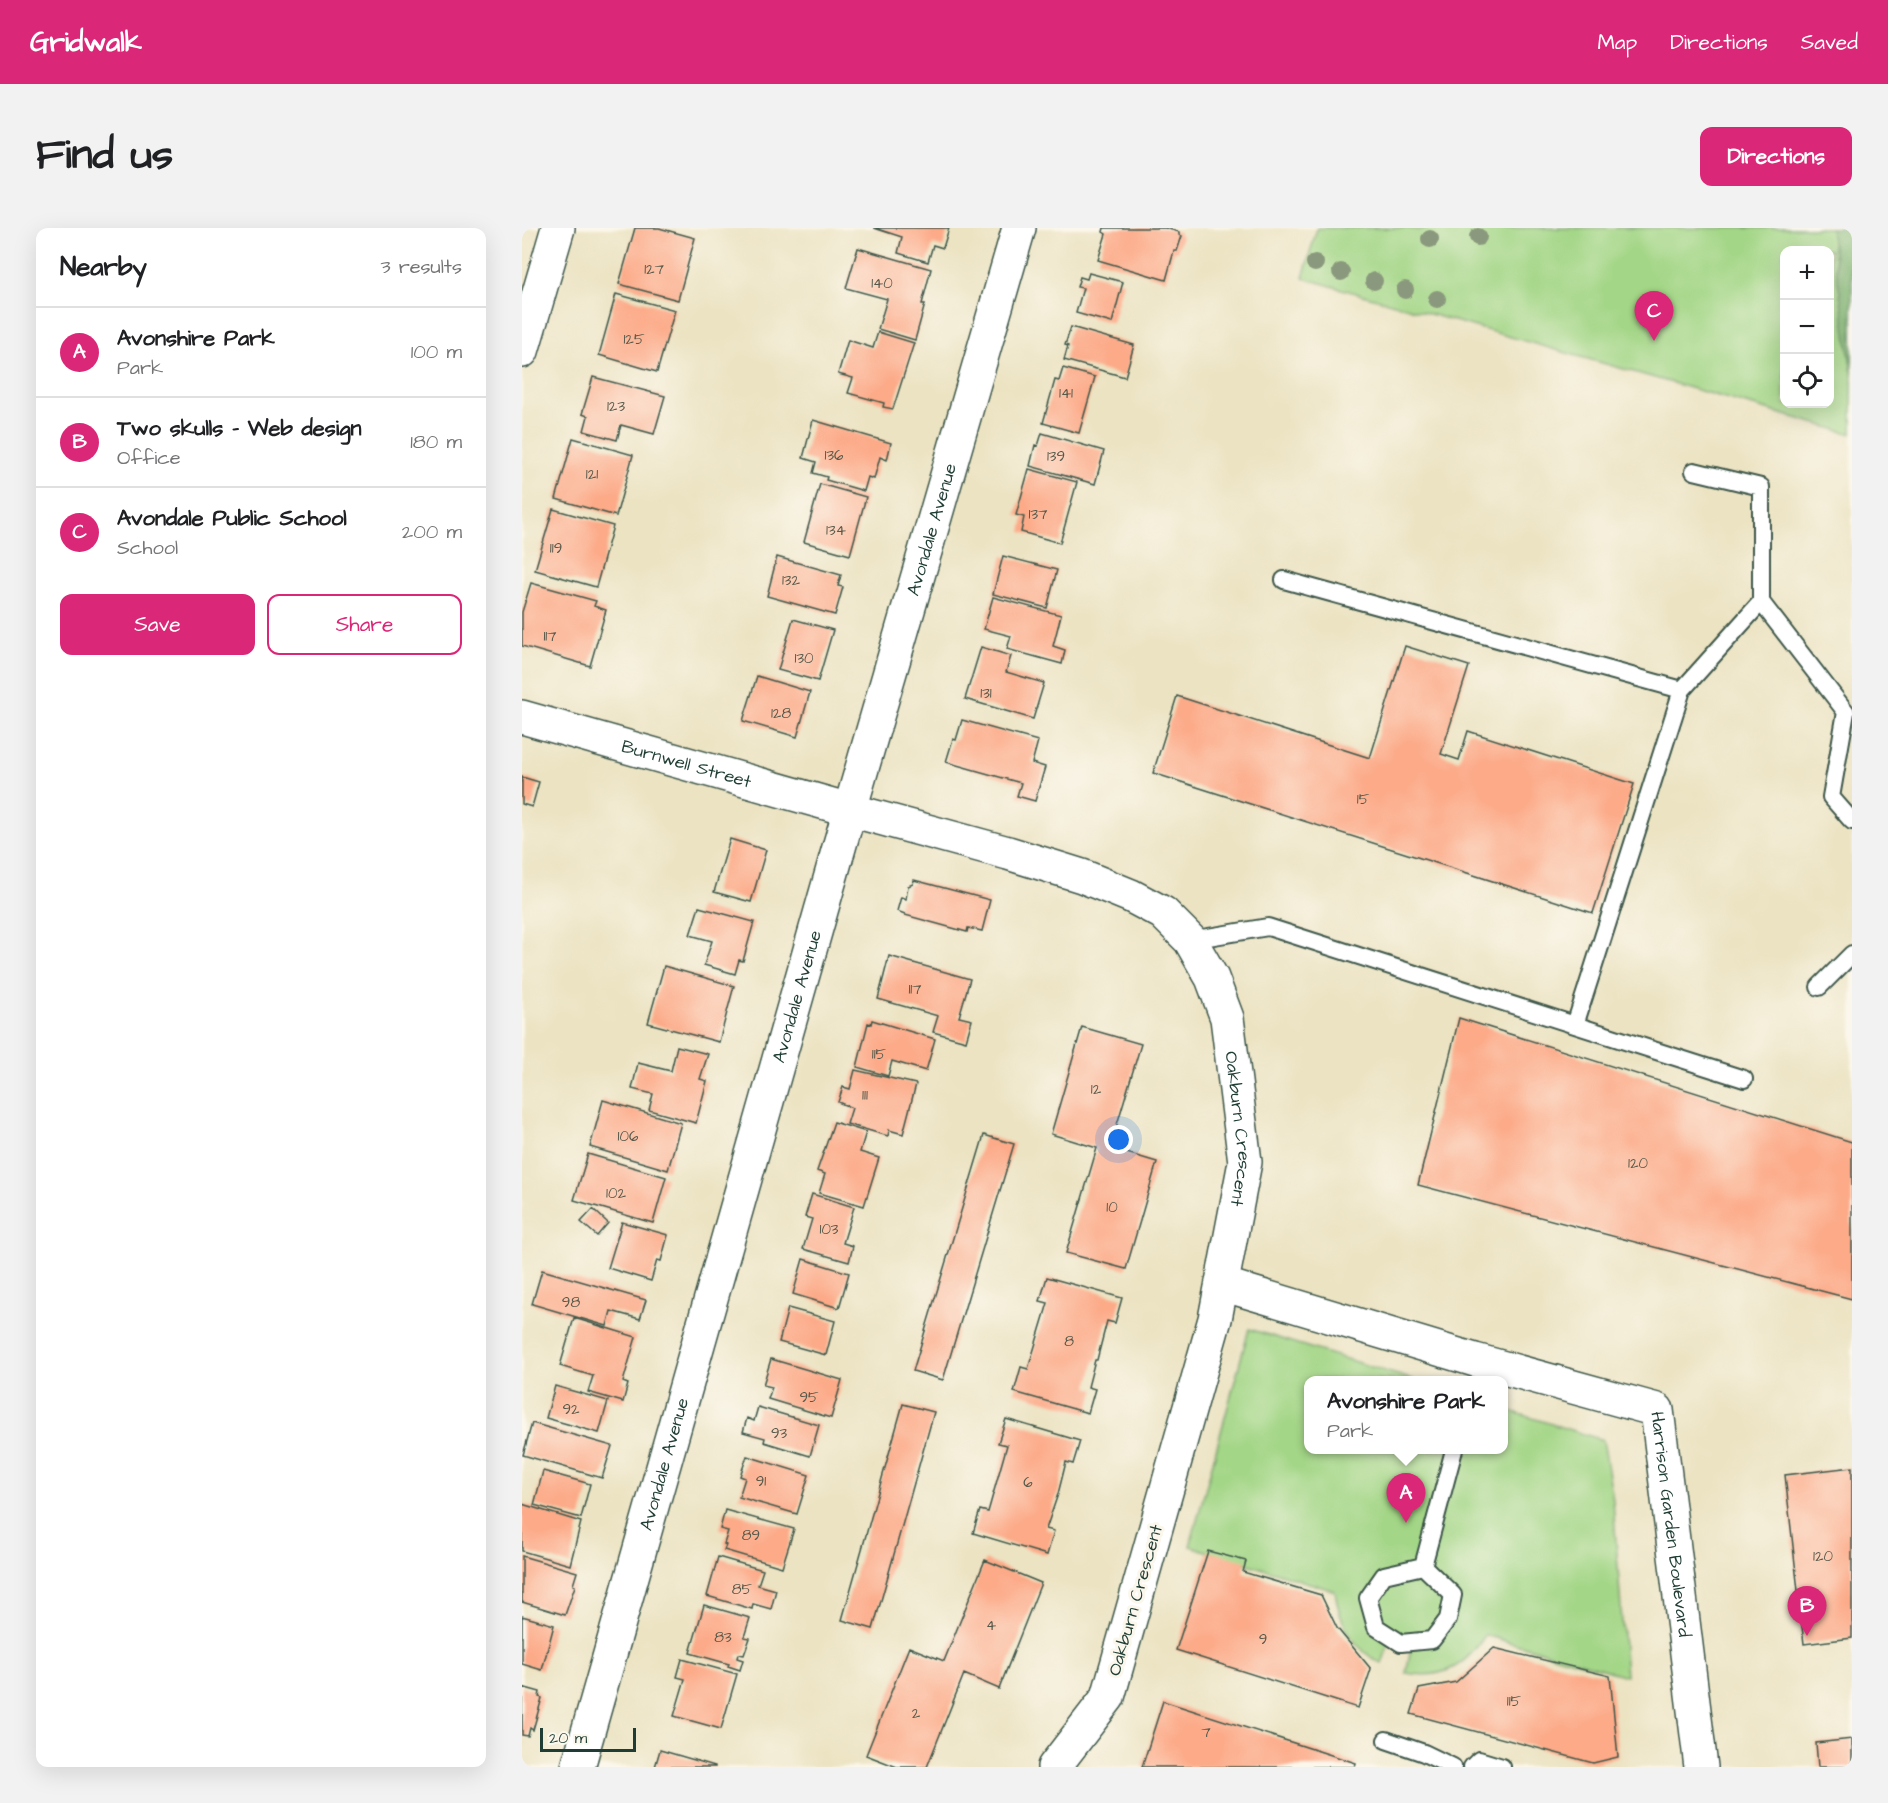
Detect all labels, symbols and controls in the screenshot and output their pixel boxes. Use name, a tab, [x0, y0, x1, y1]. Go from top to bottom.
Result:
text: Gridwalk	[30, 23, 142, 62]
text: Map	[1597, 28, 1637, 57]
text: Directions	[1670, 28, 1768, 57]
text: Saved	[1801, 28, 1858, 57]
text: Find us	[36, 127, 173, 185]
button: Directions	[1700, 127, 1852, 186]
map controls	[1780, 246, 1834, 408]
button: +	[1780, 246, 1834, 300]
text: Nearby	[60, 249, 147, 285]
text: 3 results	[380, 253, 462, 281]
house number: 127	[644, 259, 664, 280]
house number: 140	[871, 273, 893, 294]
pin: C	[1634, 291, 1674, 341]
button: −	[1780, 300, 1834, 354]
text: Avonshire Park	[117, 323, 275, 354]
house number: 125	[623, 329, 645, 350]
text: A	[73, 338, 86, 366]
text: 100 m	[411, 338, 462, 366]
text: Park	[117, 354, 163, 382]
button: locate	[1780, 354, 1834, 408]
house number: 141	[1059, 383, 1073, 404]
house number: 123	[607, 396, 625, 417]
text: Two skulls - Web design	[117, 413, 361, 444]
text: B	[72, 428, 87, 456]
text: 180 m	[410, 428, 462, 456]
text: Office	[117, 444, 181, 472]
house number: 136	[825, 445, 844, 466]
house number: 139	[1047, 446, 1065, 467]
street label: Avondale Avenue	[901, 460, 963, 599]
house number: 121	[586, 464, 598, 485]
text: Avondale Public School	[117, 503, 347, 534]
house number: 137	[1029, 504, 1047, 525]
text: C	[72, 518, 87, 546]
text: 200 m	[402, 518, 462, 546]
house number: 134	[826, 520, 846, 541]
text: School	[117, 534, 178, 562]
house number: 119	[550, 538, 562, 559]
house number: 132	[782, 570, 800, 591]
button: Save	[60, 594, 255, 655]
button: Share	[267, 594, 462, 655]
house number: 117	[543, 626, 557, 647]
house number: 130	[794, 648, 814, 669]
house number: 131	[980, 683, 992, 704]
house number: 128	[771, 703, 791, 724]
street label: Burnwell Street	[619, 734, 755, 795]
house number: 15	[1357, 789, 1370, 810]
street label: Avondale Avenue	[767, 927, 828, 1066]
house number: 117	[908, 979, 922, 1000]
house number: 115	[872, 1044, 887, 1065]
street label: Oakburn Crescent	[1218, 1050, 1257, 1209]
house number: 12	[1091, 1079, 1102, 1100]
house number: 111	[862, 1085, 868, 1106]
your location	[1104, 1125, 1133, 1154]
house number: 106	[618, 1126, 639, 1147]
house number: 120	[1628, 1153, 1649, 1174]
house number: 102	[606, 1183, 626, 1204]
house number: 10	[1106, 1197, 1118, 1218]
house number: 103	[819, 1219, 839, 1240]
house number: 98	[562, 1292, 580, 1313]
house number: 8	[1064, 1331, 1074, 1352]
popup	[1304, 1376, 1508, 1454]
text: Avonshire Park	[1327, 1386, 1485, 1417]
house number: 95	[799, 1387, 819, 1408]
street label: Avondale Avenue	[634, 1395, 695, 1533]
house number: 92	[562, 1399, 580, 1420]
street label: Harrison Garden Boulevard	[1644, 1410, 1697, 1639]
text: Park	[1327, 1417, 1373, 1445]
house number: 93	[771, 1423, 787, 1444]
house number: 91	[756, 1471, 766, 1492]
house number: 6	[1023, 1472, 1033, 1493]
pin: A	[1386, 1474, 1426, 1523]
street label: Oakburn Crescent	[1102, 1521, 1169, 1679]
house number: 89	[742, 1525, 760, 1546]
house number: 120	[1813, 1546, 1834, 1567]
house number: 85	[732, 1579, 753, 1600]
pin: B	[1788, 1586, 1826, 1636]
house number: 4	[986, 1615, 996, 1636]
house number: 83	[714, 1627, 732, 1648]
house number: 9	[1259, 1629, 1267, 1650]
house number: 115	[1507, 1691, 1522, 1712]
house number: 2	[912, 1703, 921, 1724]
house number: 7	[1201, 1722, 1211, 1743]
scale bar	[540, 1725, 636, 1752]
text: 20 m	[549, 1727, 587, 1749]

